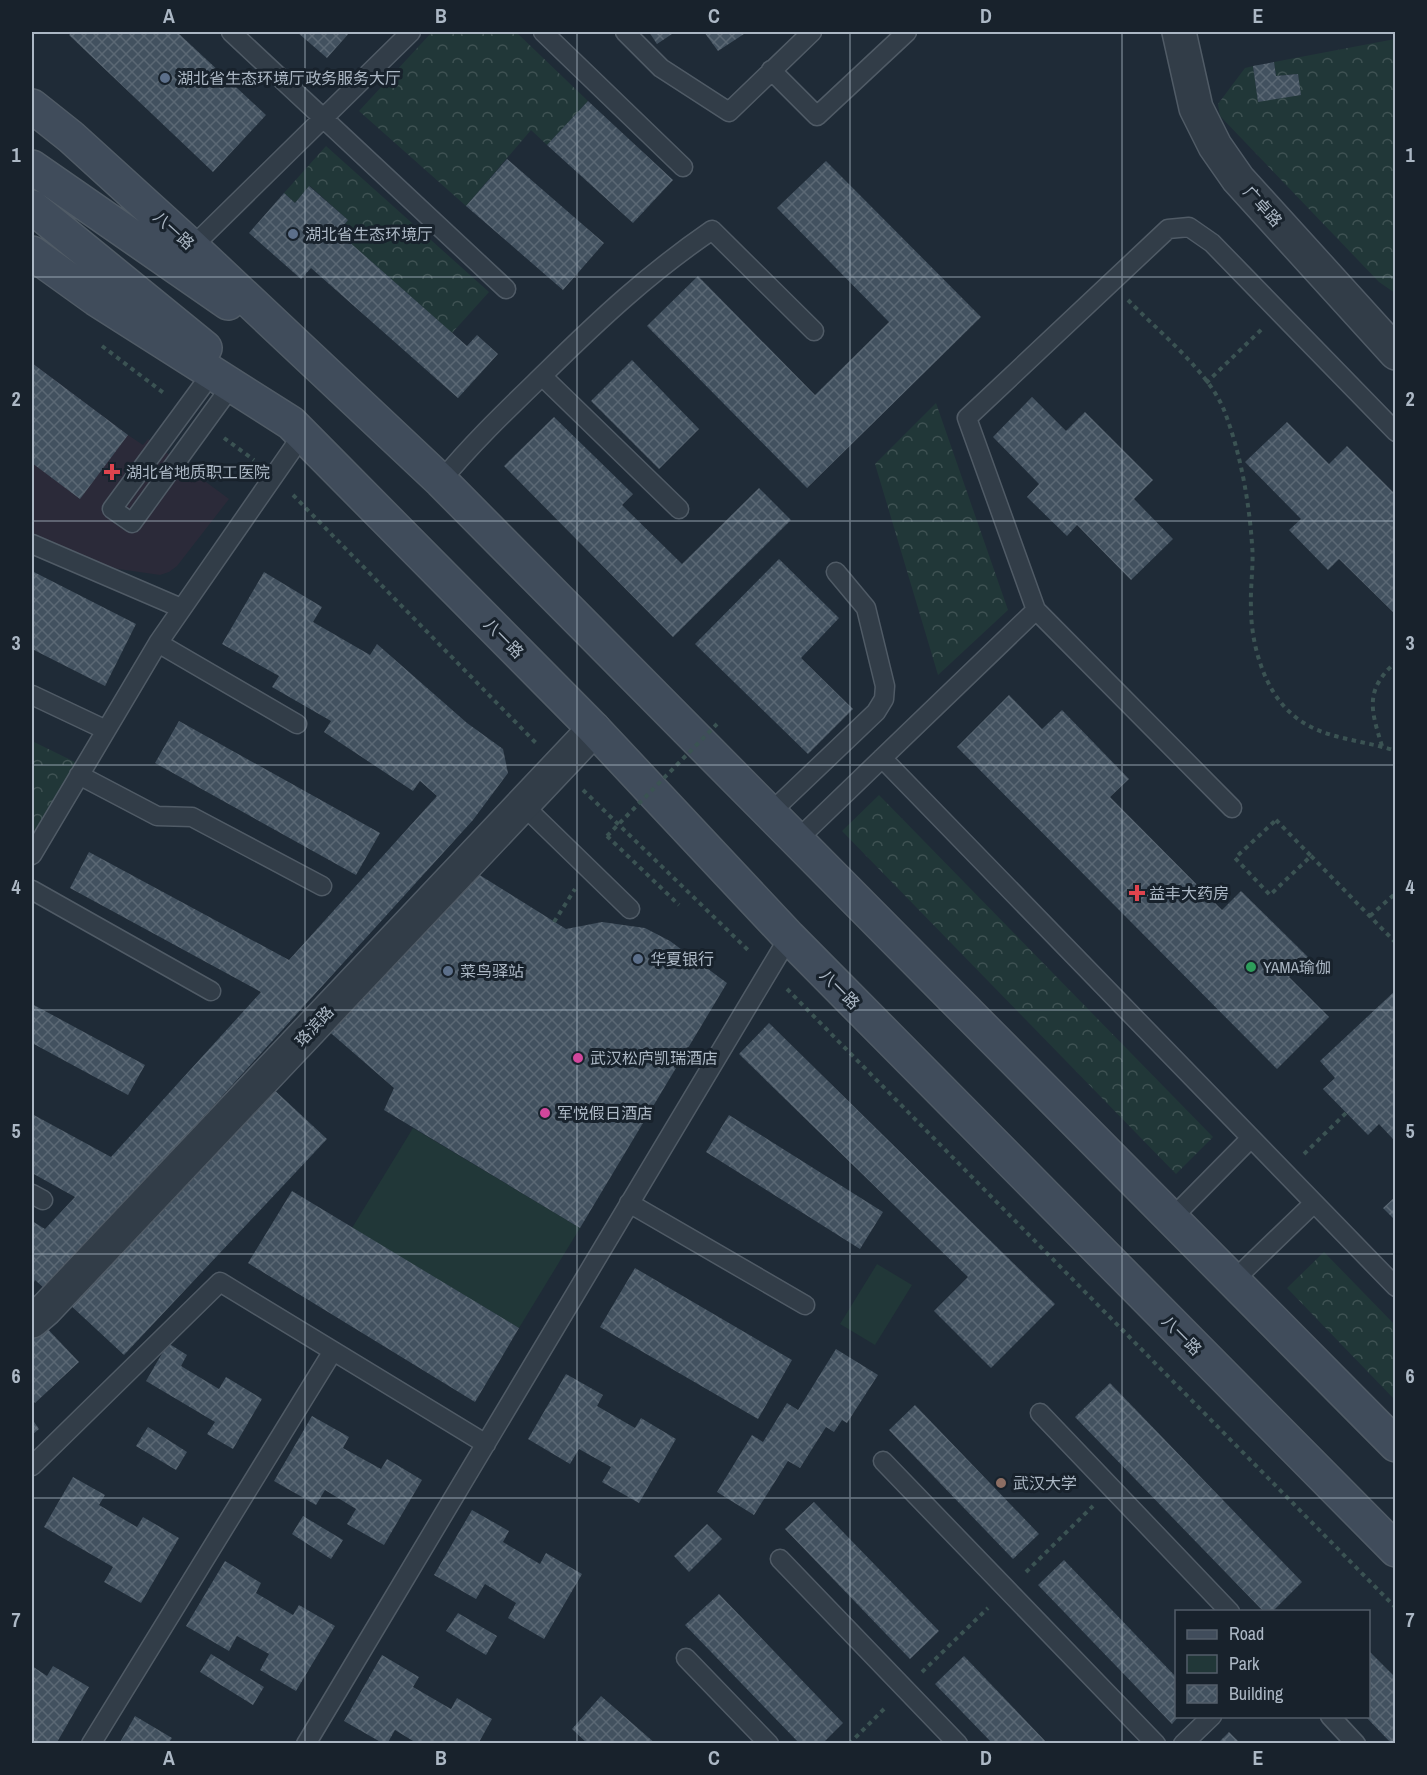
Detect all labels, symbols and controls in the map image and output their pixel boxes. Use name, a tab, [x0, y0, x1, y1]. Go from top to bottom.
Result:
text: A	[163, 2, 175, 29]
text: B	[435, 2, 447, 29]
text: C	[708, 2, 720, 29]
text: D	[980, 2, 992, 29]
text: E	[1253, 2, 1264, 29]
place label: 湖北省生态环境厅政务服务大厅	[177, 67, 401, 89]
marker: 湖北省生态环境厅政务服务大厅	[158, 71, 172, 85]
text: 1	[11, 141, 21, 168]
text: 1	[1405, 141, 1415, 168]
street label: 广卓路	[1239, 181, 1287, 231]
street label: 八一路	[149, 206, 199, 254]
place label: 湖北省生态环境厅	[305, 223, 433, 245]
marker: 湖北省生态环境厅	[286, 227, 300, 241]
text: 2	[11, 385, 21, 412]
text: 2	[1405, 385, 1415, 412]
place label: 湖北省地质职工医院	[126, 461, 270, 483]
marker: 湖北省地质职工医院	[103, 463, 121, 481]
street label: 八一路	[479, 613, 529, 663]
text: 3	[11, 629, 21, 656]
text: 3	[1405, 629, 1415, 656]
text: 4	[11, 873, 21, 900]
text: 4	[1405, 873, 1415, 900]
place label: 益丰大药房	[1149, 882, 1229, 904]
marker: 益丰大药房	[1130, 886, 1144, 900]
place label: 华夏银行	[650, 948, 714, 970]
marker: 华夏银行	[631, 952, 645, 966]
place label: YAMA瑜伽	[1263, 956, 1331, 978]
place label: 菜鸟驿站	[460, 960, 524, 982]
marker: YAMA瑜伽	[1244, 960, 1258, 974]
marker: 菜鸟驿站	[441, 964, 455, 978]
street label: 八一路	[815, 964, 865, 1014]
street label: 珞滨路	[290, 1001, 338, 1051]
place label: 武汉松庐凯瑞酒店	[590, 1047, 718, 1069]
marker: 武汉松庐凯瑞酒店	[571, 1051, 585, 1065]
place label: 军悦假日酒店	[557, 1102, 653, 1124]
marker: 军悦假日酒店	[538, 1106, 552, 1120]
text: 5	[11, 1117, 21, 1144]
text: 5	[1405, 1117, 1415, 1144]
street label: 八一路	[1157, 1310, 1207, 1360]
text: 6	[11, 1362, 21, 1389]
text: 6	[1405, 1362, 1415, 1389]
place label: 武汉大学	[1013, 1472, 1077, 1494]
marker: 武汉大学	[994, 1476, 1008, 1490]
text: 7	[11, 1606, 21, 1633]
text: 7	[1405, 1606, 1415, 1633]
legend	[1175, 1610, 1370, 1718]
text: Road	[1229, 1621, 1264, 1646]
text: Park	[1229, 1651, 1260, 1676]
text: Building	[1229, 1681, 1284, 1706]
text: A	[163, 1744, 175, 1771]
text: B	[435, 1744, 447, 1771]
text: C	[708, 1744, 720, 1771]
text: D	[980, 1744, 992, 1771]
text: E	[1253, 1744, 1264, 1771]

